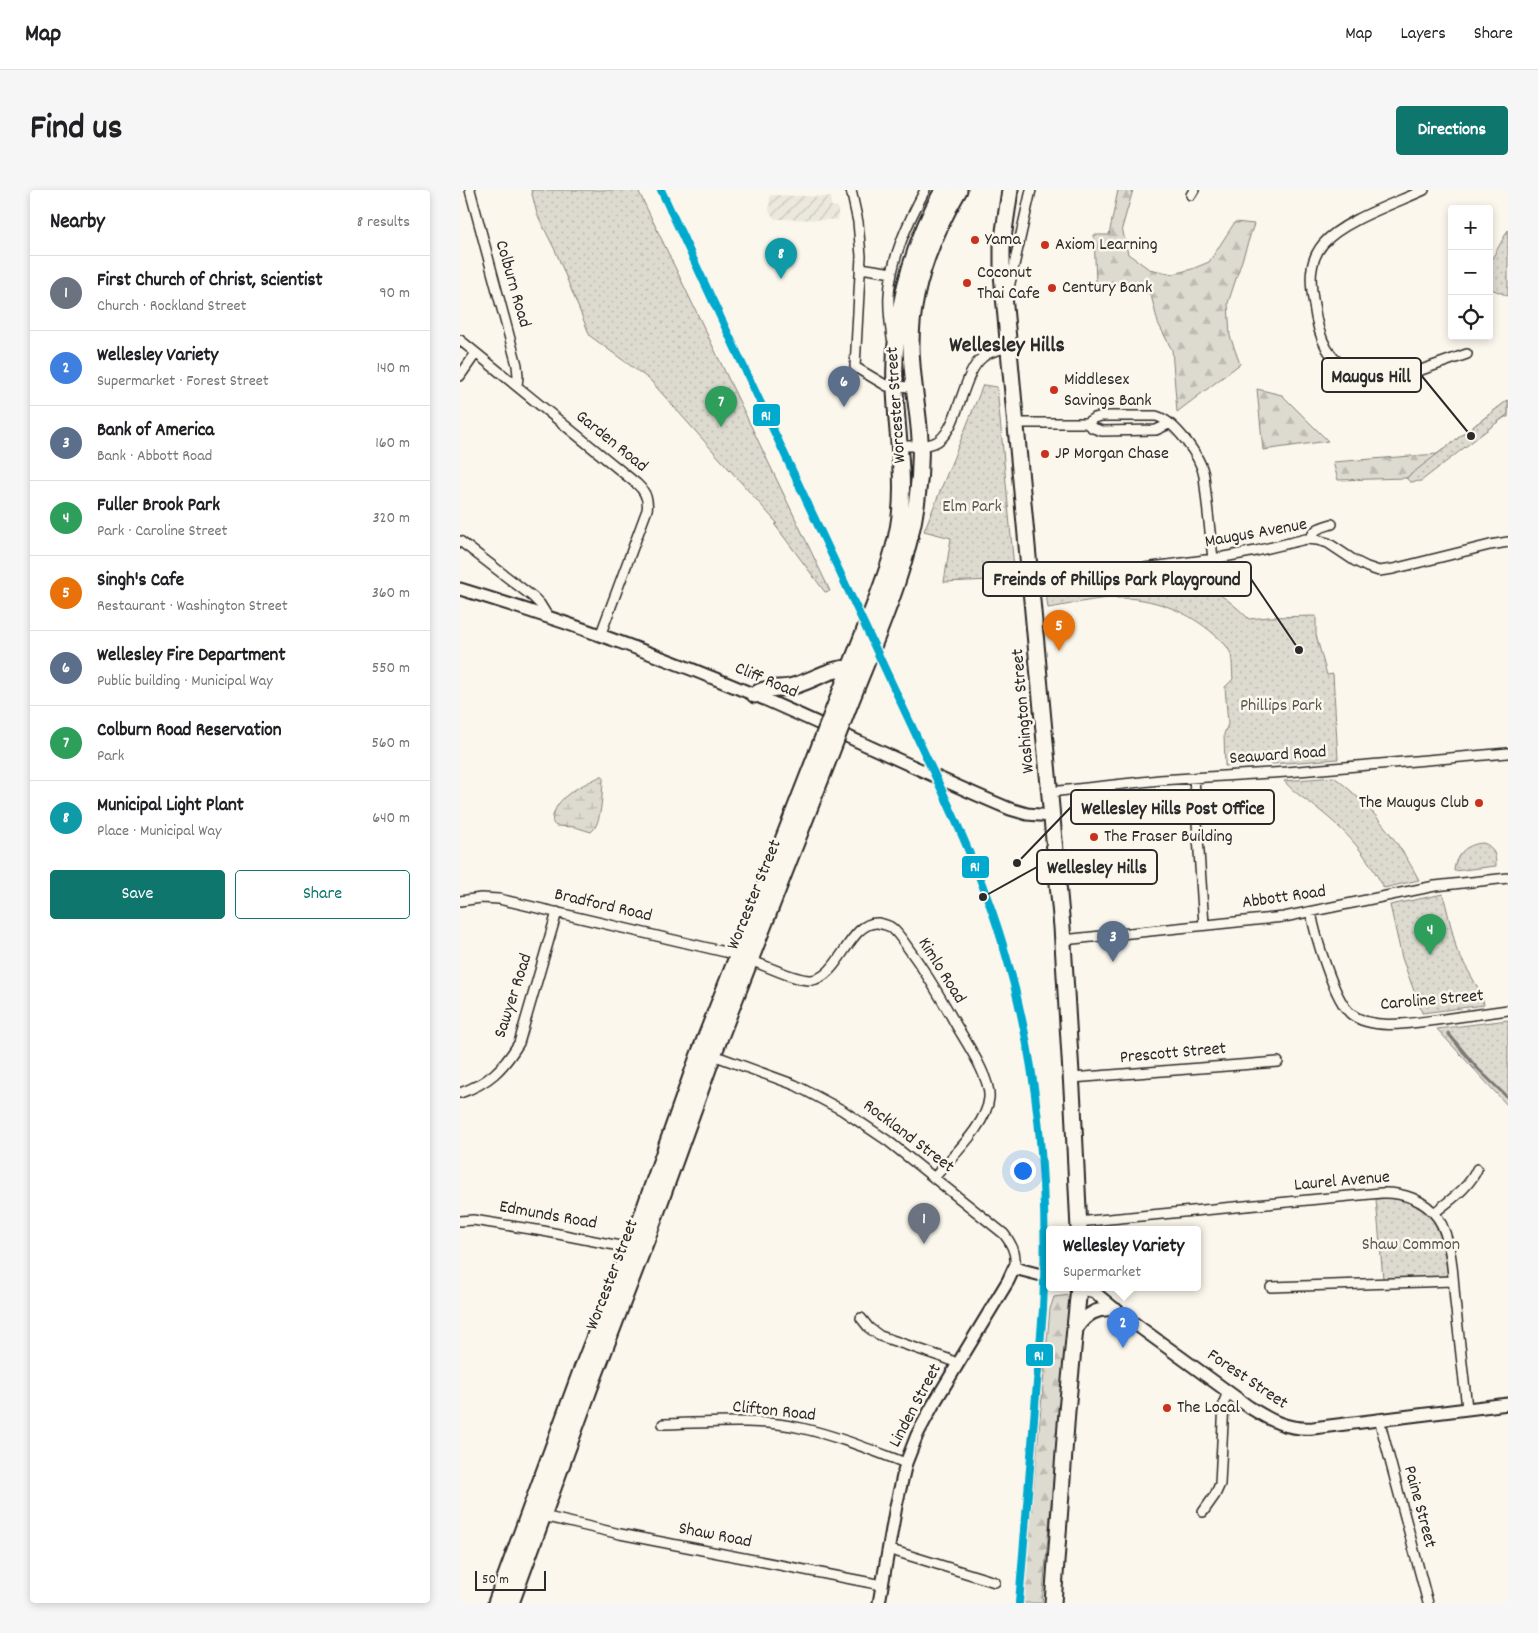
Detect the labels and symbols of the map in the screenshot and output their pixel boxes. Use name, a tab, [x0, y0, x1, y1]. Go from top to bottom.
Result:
place label: Yama	[985, 228, 1021, 253]
place label: Axiom Learning	[1055, 233, 1158, 258]
marker: Yama	[969, 234, 981, 246]
street label: Colburn Road	[488, 238, 536, 330]
pin: 8	[765, 238, 797, 279]
marker: Axiom Learning	[1039, 239, 1051, 251]
place label: Coconut Thai Cafe	[977, 261, 1040, 307]
place label: Century Bank	[1062, 276, 1152, 301]
marker: Coconut Thai Cafe	[961, 277, 973, 289]
marker: Century Bank	[1046, 282, 1058, 294]
district label: Wellesley Hills	[949, 331, 1065, 362]
street label: Worcester Street	[880, 345, 914, 464]
callout: Maugus Hill	[1322, 358, 1421, 392]
text: Maugus Hill	[1331, 365, 1411, 392]
pin: 6	[828, 366, 860, 407]
place label: Middlesex Savings Bank	[1064, 368, 1152, 414]
marker: Middlesex Savings Bank	[1048, 384, 1060, 396]
pin: 7	[705, 386, 737, 427]
line badge: R1	[752, 403, 781, 427]
street label: Garden Road	[569, 405, 653, 479]
text: R1	[761, 407, 771, 427]
place label: JP Morgan Chase	[1055, 442, 1169, 467]
marker: JP Morgan Chase	[1039, 448, 1051, 460]
park label: Elm Park	[942, 495, 1002, 520]
street label: Maugus Avenue	[1203, 513, 1309, 555]
callout: Freinds of Phillips Park Playground	[983, 562, 1251, 596]
text: Freinds of Phillips Park Playground	[993, 568, 1241, 595]
pin: 5	[1043, 610, 1075, 651]
street label: Washington Street	[1006, 647, 1042, 774]
street label: Cliff Road	[731, 657, 801, 705]
park label: Phillips Park	[1240, 694, 1322, 719]
street label: Seaward Road	[1229, 740, 1327, 772]
callout: Wellesley Hills Post Office	[1071, 790, 1274, 824]
place label: The Maugus Club	[1359, 791, 1469, 816]
text: Wellesley Hills Post Office	[1081, 797, 1265, 824]
marker: The Maugus Club	[1473, 797, 1485, 809]
place label: The Fraser Building	[1104, 825, 1233, 850]
marker: The Fraser Building	[1088, 831, 1100, 843]
street label: Worcester Street	[722, 836, 789, 954]
callout: Wellesley Hills	[1037, 850, 1157, 884]
line badge: R1	[961, 855, 990, 879]
text: Wellesley Hills	[1047, 856, 1147, 883]
text: R1	[970, 858, 980, 878]
street label: Abbott Road	[1240, 880, 1328, 916]
street label: Bradford Road	[552, 883, 654, 929]
pin: 4	[1414, 914, 1446, 955]
pin: 3	[1097, 921, 1129, 962]
street label: Kimlo Road	[911, 933, 971, 1009]
street label: Sawyer Road	[489, 950, 539, 1042]
street label: Caroline Street	[1379, 984, 1485, 1018]
street label: Prescott Street	[1119, 1037, 1228, 1071]
street label: Rockland Street	[857, 1094, 959, 1180]
your location	[1010, 1158, 1036, 1184]
street label: Laurel Avenue	[1293, 1165, 1391, 1199]
street label: Edmunds Road	[497, 1195, 599, 1237]
pin: 1	[908, 1203, 940, 1244]
street label: Worcester Street	[580, 1216, 646, 1334]
park label: Shaw Common	[1362, 1233, 1460, 1258]
pin: 2	[1107, 1307, 1139, 1348]
line badge: R1	[1025, 1343, 1054, 1367]
street label: Forest Street	[1202, 1344, 1293, 1416]
text: R1	[1034, 1347, 1044, 1367]
street label: Linden Street	[883, 1359, 949, 1452]
street label: Clifton Road	[731, 1395, 817, 1429]
place label: The Local	[1177, 1396, 1241, 1421]
marker: The Local	[1161, 1402, 1173, 1414]
street label: Paine Street	[1396, 1463, 1442, 1551]
street label: Shaw Road	[676, 1517, 754, 1555]
scale bar	[475, 1568, 546, 1591]

